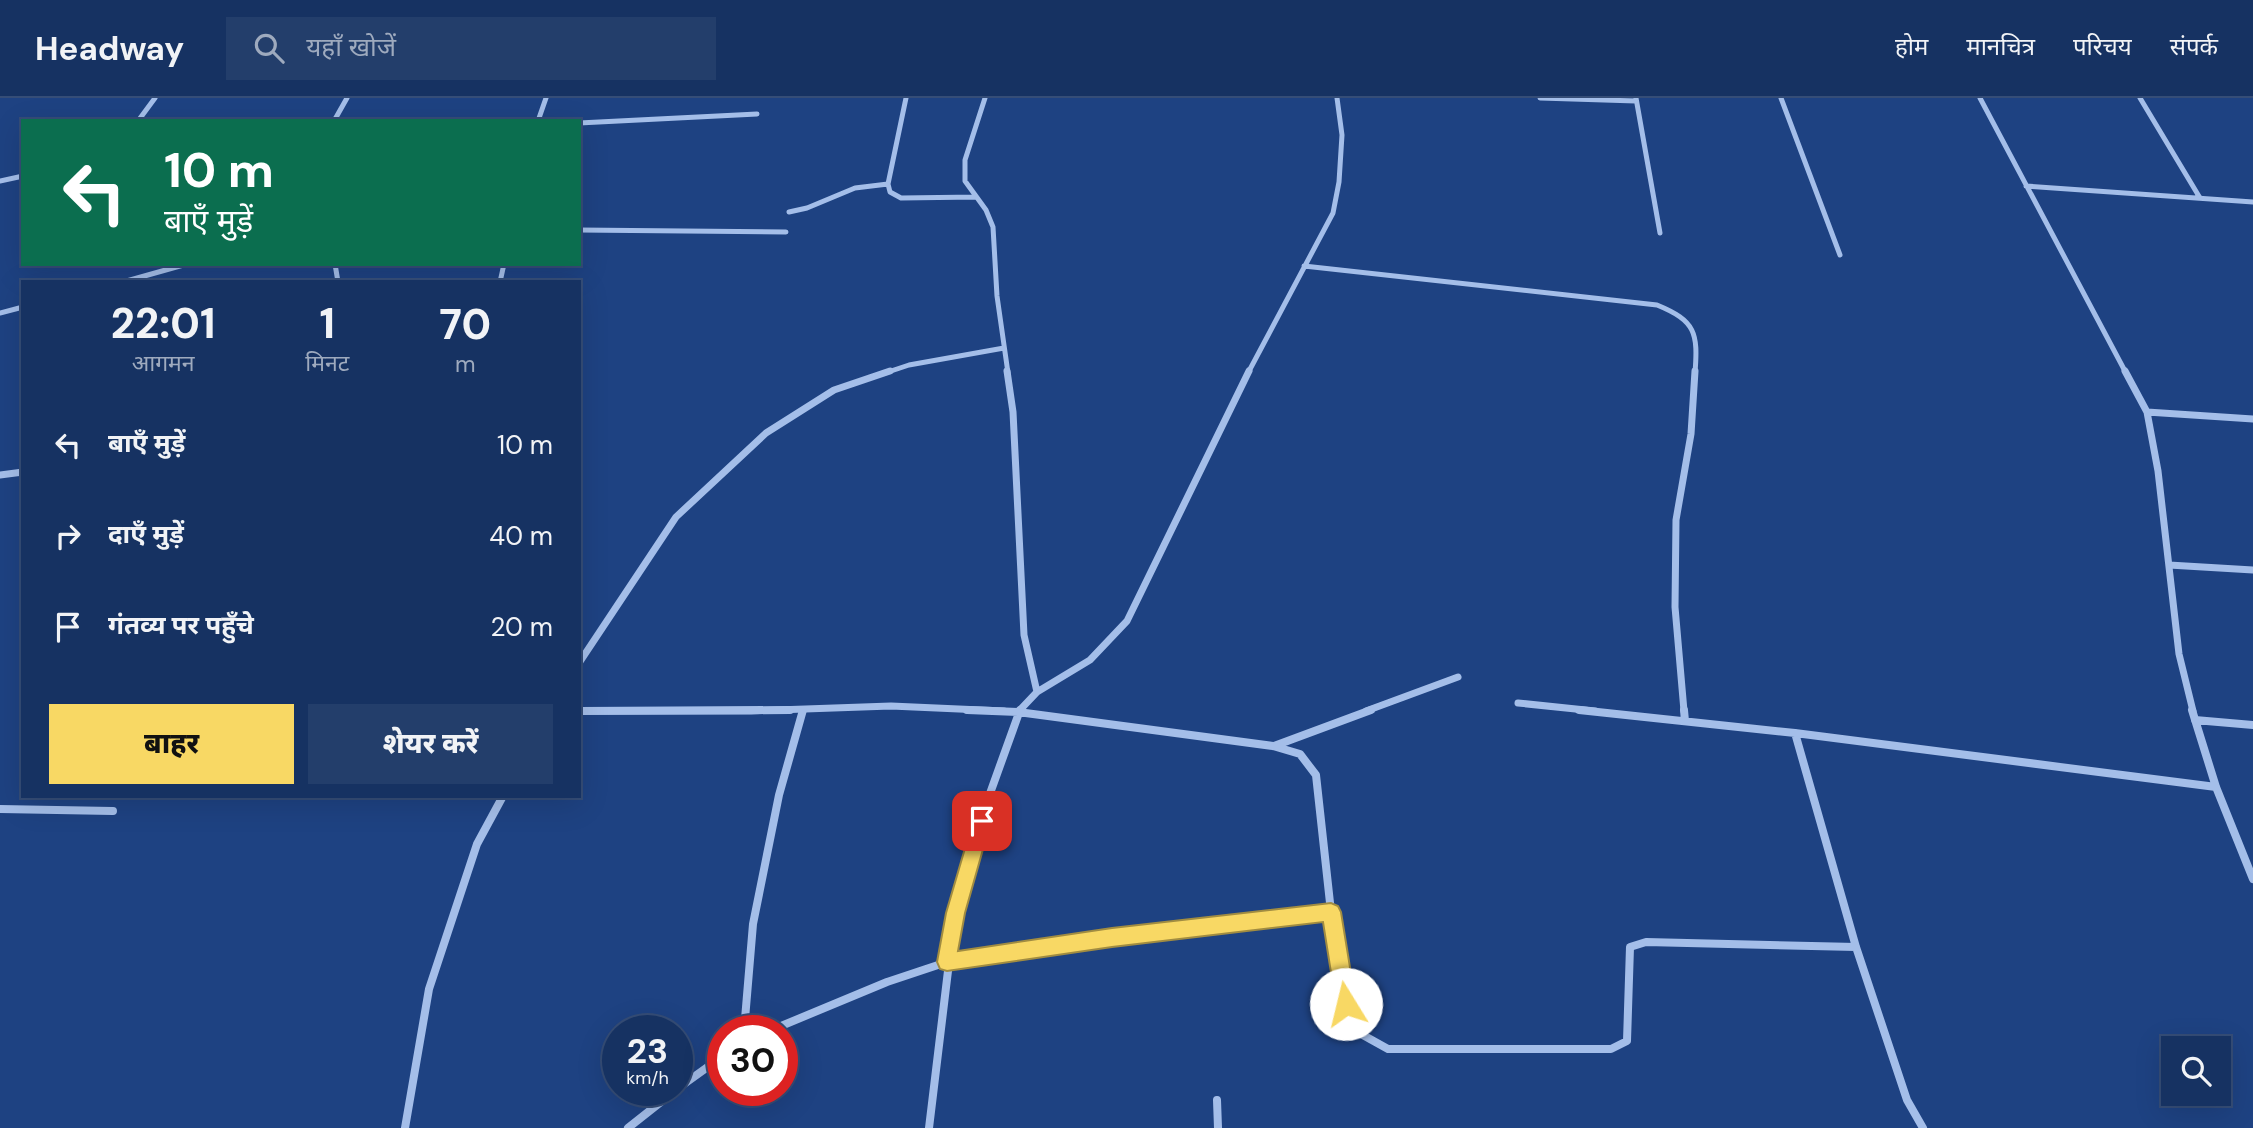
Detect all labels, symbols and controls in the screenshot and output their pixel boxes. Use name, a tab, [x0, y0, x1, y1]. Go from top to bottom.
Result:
search box	[226, 17, 716, 80]
text: Headway	[35, 27, 184, 70]
icon: search	[250, 29, 288, 67]
text: यहाँ खोजें	[306, 30, 396, 64]
text: होम	[1895, 31, 1928, 62]
text: मानचित्र	[1966, 31, 2035, 62]
text: परिचय	[2073, 31, 2132, 62]
text: संपर्क	[2170, 31, 2218, 62]
text: 10 m	[164, 138, 274, 202]
icon: left	[49, 147, 140, 238]
text: बाएँ मुड़ें	[164, 200, 253, 242]
text: 22:01	[111, 296, 215, 351]
text: 1	[320, 296, 335, 351]
text: 70	[439, 297, 491, 352]
text: आगमन	[132, 348, 195, 378]
text: मिनट	[305, 348, 349, 378]
text: m	[455, 349, 475, 379]
icon: left	[49, 426, 87, 464]
text: बाएँ मुड़ें	[108, 426, 185, 460]
text: 10 m	[497, 428, 553, 462]
icon: right	[49, 517, 87, 555]
text: दाएँ मुड़ें	[108, 517, 184, 551]
text: 40 m	[489, 519, 553, 553]
icon: arrive	[49, 608, 87, 646]
text: गंतव्य पर पहुँचे	[108, 608, 254, 642]
text: 20 m	[490, 610, 553, 644]
button: बाहर	[49, 704, 294, 784]
button: शेयर करें	[308, 704, 553, 784]
pin	[952, 791, 1012, 851]
icon: arrive	[963, 802, 1001, 840]
position arrow	[1309, 967, 1383, 1041]
speed limit sign: 30	[707, 1015, 798, 1106]
text: 23	[627, 1028, 668, 1074]
map controls	[2161, 1036, 2231, 1106]
button: search	[2161, 1036, 2231, 1106]
text: km/h	[626, 1066, 669, 1090]

